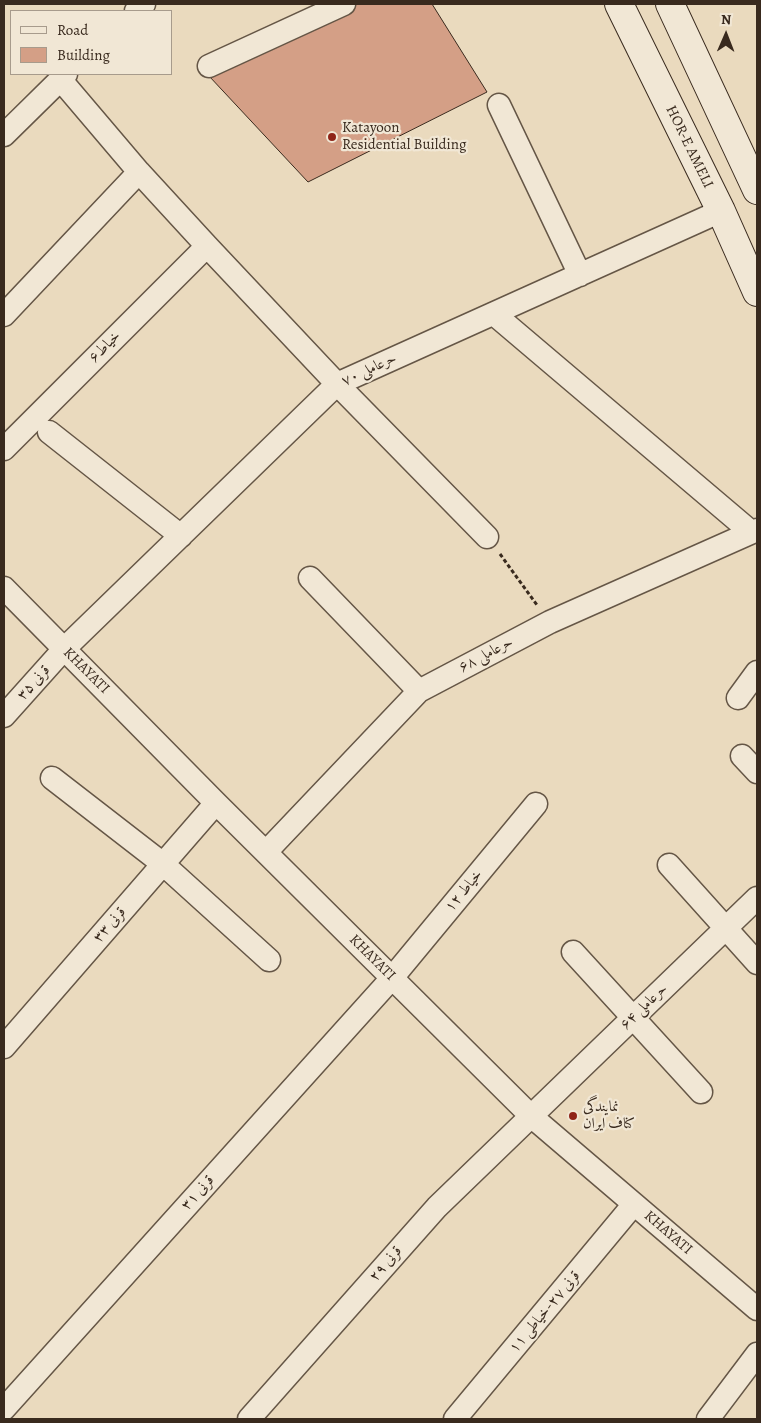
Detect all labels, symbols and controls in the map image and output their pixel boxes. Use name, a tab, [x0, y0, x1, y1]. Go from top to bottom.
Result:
legend	[10, 10, 172, 75]
north arrow	[701, 10, 751, 60]
text: N	[721, 10, 732, 29]
text: Road	[57, 20, 88, 40]
text: Building	[57, 45, 110, 65]
street label: HOR-E AMELI	[661, 103, 717, 191]
place label: Katayoon Residential Building	[342, 119, 466, 154]
marker: Katayoon Residential Building	[326, 131, 338, 143]
street label: خیاط۶	[85, 327, 125, 367]
street label: حرعاملی ۷۰	[339, 349, 399, 391]
street label: حرعاملی ۶۸	[456, 633, 516, 677]
street label: KHAYATI	[59, 644, 113, 698]
street label: قرنی ۳۵	[14, 662, 54, 704]
street label: خیاط ۱۲	[441, 866, 487, 916]
street label: قرنی ۳۳	[90, 904, 130, 946]
street label: KHAYATI	[345, 931, 399, 985]
street label: حرعاملی ۶۴	[617, 980, 671, 1034]
place label: نمایندگی کناف ایران	[583, 1098, 635, 1133]
marker: نمایندگی کناف ایران	[567, 1110, 579, 1122]
street label: قرنی ۳۱	[178, 1172, 218, 1214]
street label: KHAYATI	[640, 1207, 696, 1259]
street label: قرنی ۲۹	[366, 1243, 406, 1285]
street label: قرنی ۲۷-خیاطی ۱۱	[505, 1267, 585, 1357]

